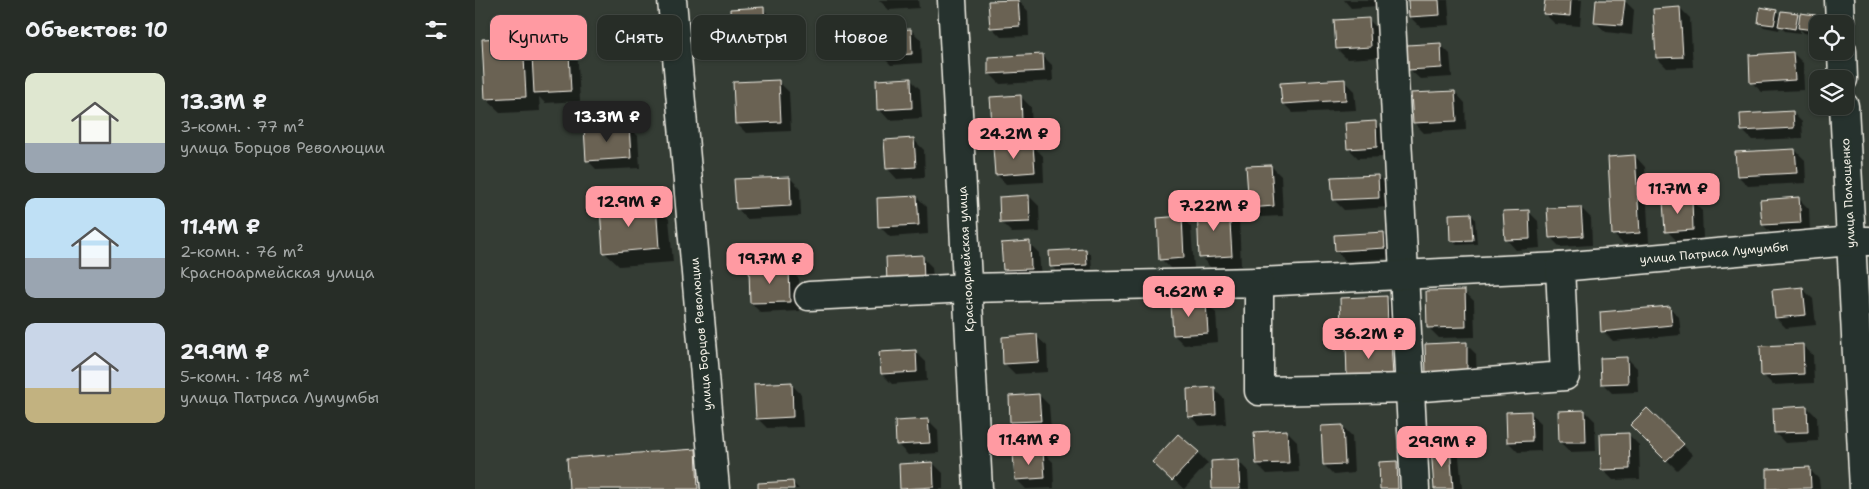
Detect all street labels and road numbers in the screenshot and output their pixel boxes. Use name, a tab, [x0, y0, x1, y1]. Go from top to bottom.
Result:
street label: улица Полющенко	[1837, 138, 1859, 248]
street label: Красноармейская улица	[954, 185, 978, 332]
street label: улица Патриса Лумумбы	[1639, 239, 1789, 267]
street label: улица Борцов Революции	[686, 257, 716, 411]

